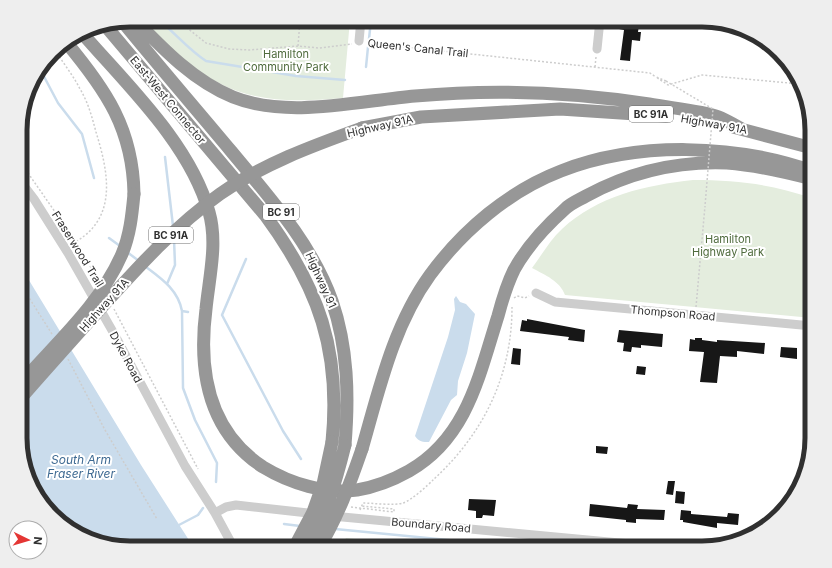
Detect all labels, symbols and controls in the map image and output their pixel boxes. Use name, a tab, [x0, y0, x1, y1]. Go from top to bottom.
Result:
street label: Queen's Canal Trail	[367, 36, 469, 60]
park label: Hamilton Community Park	[243, 47, 329, 74]
street label: East-West Connector	[127, 53, 209, 147]
road number: BC 91A	[629, 106, 673, 122]
street label: Highway 91A	[680, 111, 749, 137]
street label: Highway 91A	[346, 112, 415, 140]
road number: BC 91	[263, 204, 299, 220]
street label: Fraserwood Trail	[49, 208, 107, 290]
road number: BC 91A	[149, 227, 193, 243]
park label: Hamilton Highway Park	[692, 232, 764, 259]
street label: Highway 91	[302, 250, 340, 310]
street label: Highway 91A	[76, 275, 132, 335]
street label: Thompson Road	[630, 302, 716, 324]
street label: Dyke Road	[107, 329, 145, 385]
water label: South Arm Fraser River	[47, 452, 116, 481]
street label: Boundary Road	[391, 515, 471, 535]
north arrow	[8, 520, 48, 560]
text: N	[31, 536, 45, 546]

